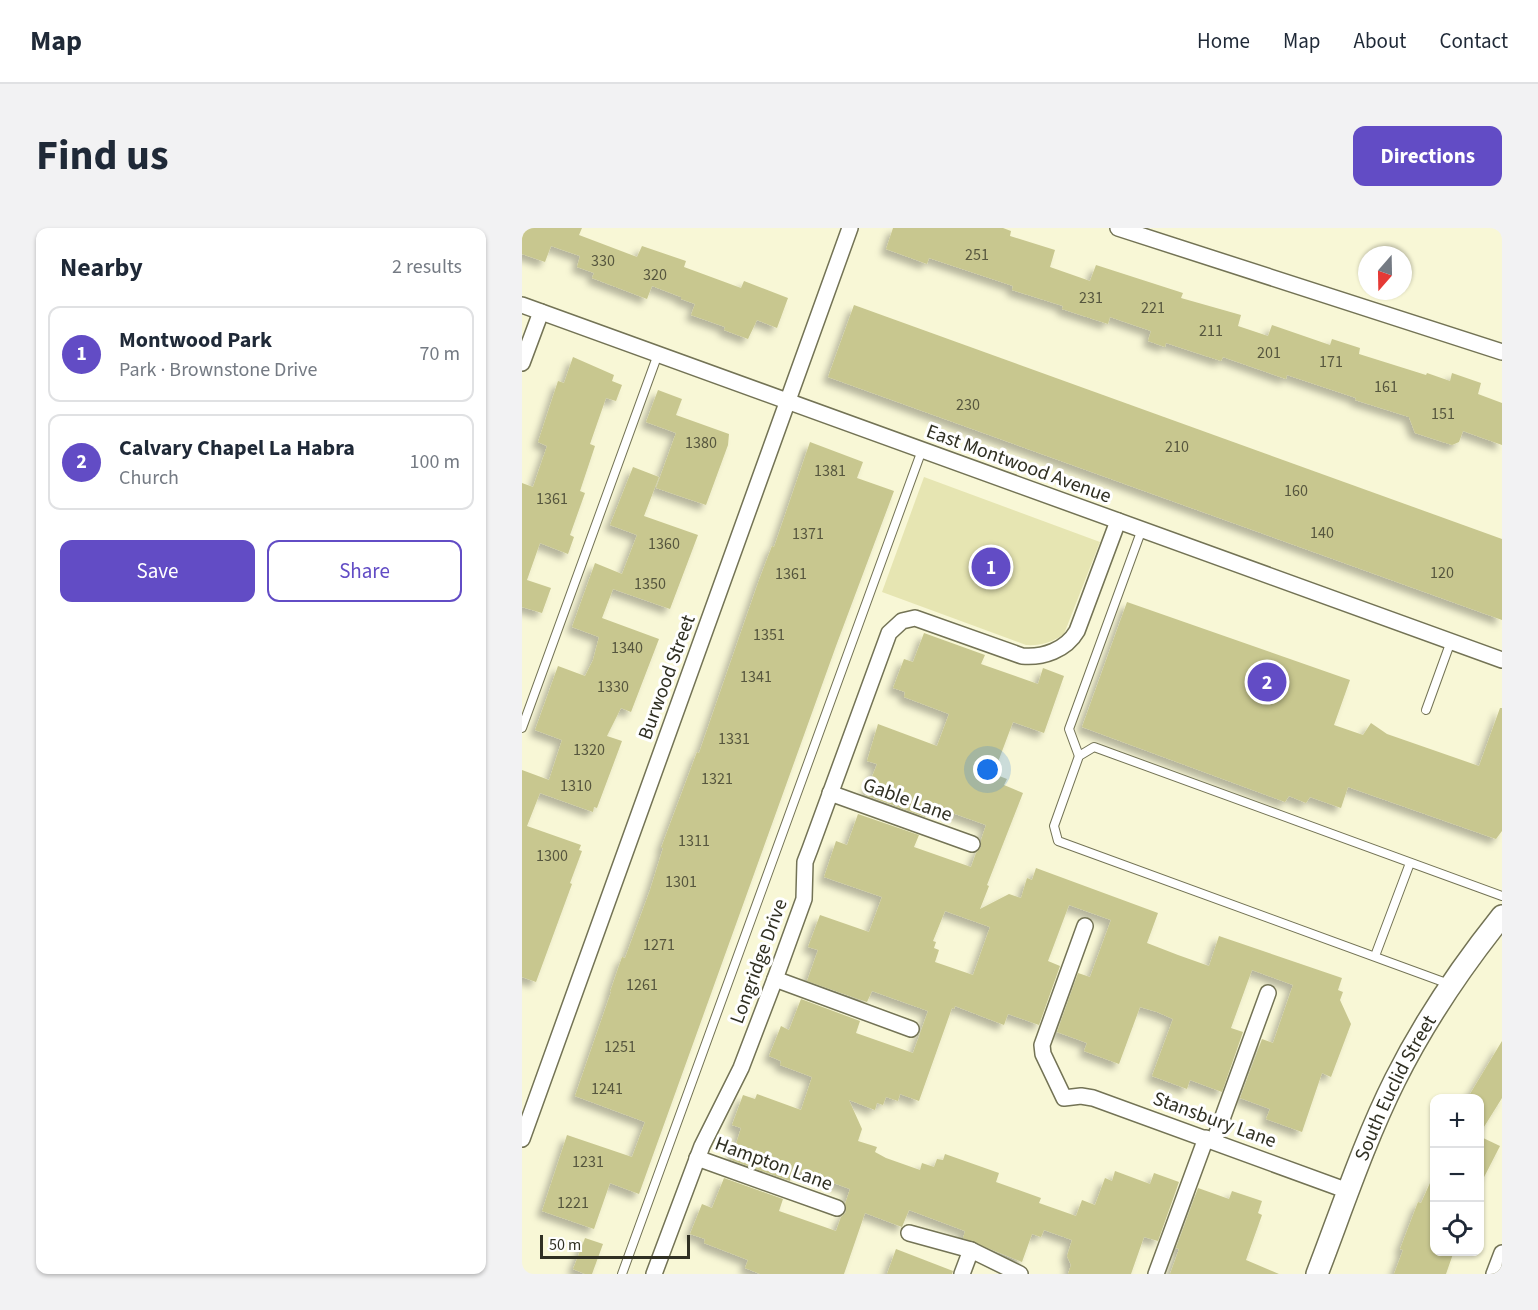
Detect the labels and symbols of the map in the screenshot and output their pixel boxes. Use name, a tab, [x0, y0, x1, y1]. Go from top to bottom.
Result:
house number: 251	[965, 244, 989, 266]
north arrow	[1358, 246, 1412, 300]
house number: 330	[591, 250, 615, 272]
house number: 320	[643, 264, 667, 286]
house number: 231	[1079, 287, 1103, 309]
house number: 221	[1141, 297, 1165, 319]
house number: 211	[1199, 320, 1223, 342]
house number: 201	[1257, 342, 1281, 364]
house number: 171	[1319, 351, 1343, 373]
house number: 161	[1374, 376, 1398, 398]
house number: 230	[956, 394, 980, 416]
house number: 151	[1431, 403, 1455, 425]
street label: East Montwood Avenue	[922, 417, 1115, 510]
house number: 1380	[685, 432, 717, 454]
house number: 210	[1165, 436, 1189, 458]
house number: 1381	[814, 460, 846, 482]
house number: 160	[1284, 480, 1308, 502]
house number: 1361	[536, 488, 568, 510]
house number: 140	[1310, 522, 1334, 544]
house number: 1371	[792, 523, 824, 545]
house number: 1360	[648, 533, 680, 555]
pin: 1	[972, 544, 1010, 590]
house number: 120	[1430, 562, 1454, 584]
house number: 1361	[775, 563, 807, 585]
house number: 1350	[634, 573, 666, 595]
street label: Burwood Street	[631, 611, 703, 744]
house number: 1351	[753, 624, 785, 646]
house number: 1340	[611, 637, 643, 659]
pin: 2	[1248, 660, 1286, 704]
house number: 1341	[740, 666, 772, 688]
house number: 1330	[597, 676, 629, 698]
house number: 1331	[718, 728, 750, 750]
house number: 1320	[573, 739, 605, 761]
your location	[973, 755, 1002, 784]
house number: 1321	[701, 768, 733, 790]
street label: Gable Lane	[859, 771, 956, 829]
house number: 1310	[560, 775, 592, 797]
house number: 1311	[678, 830, 710, 852]
house number: 1300	[536, 845, 568, 867]
house number: 1301	[665, 871, 697, 893]
street label: Longridge Drive	[723, 895, 795, 1028]
house number: 1271	[643, 934, 675, 956]
house number: 1261	[626, 974, 658, 996]
street label: South Euclid Street	[1348, 1010, 1443, 1165]
house number: 1251	[604, 1036, 636, 1058]
house number: 1241	[591, 1078, 623, 1100]
street label: Stansbury Lane	[1149, 1085, 1280, 1155]
street label: Hampton Lane	[711, 1130, 836, 1198]
house number: 1231	[572, 1151, 604, 1173]
house number: 1221	[557, 1192, 589, 1214]
scale bar	[540, 1232, 690, 1260]

